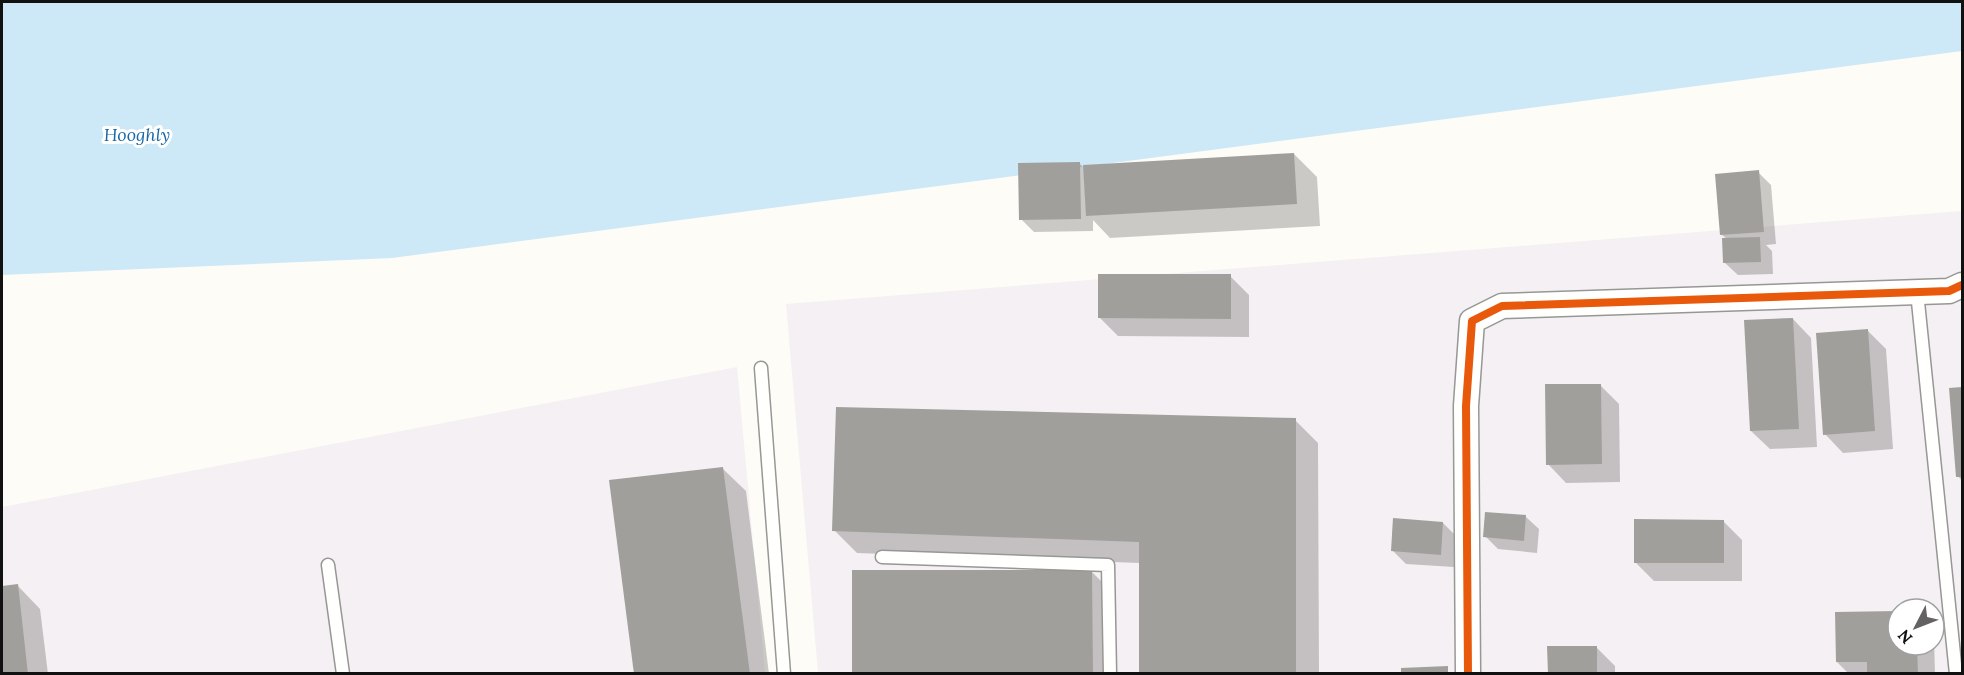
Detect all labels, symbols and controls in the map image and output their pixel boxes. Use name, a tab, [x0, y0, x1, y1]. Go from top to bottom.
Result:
water label: Hooghly	[104, 123, 170, 146]
north arrow	[1886, 597, 1946, 657]
text: N	[1893, 626, 1916, 648]

